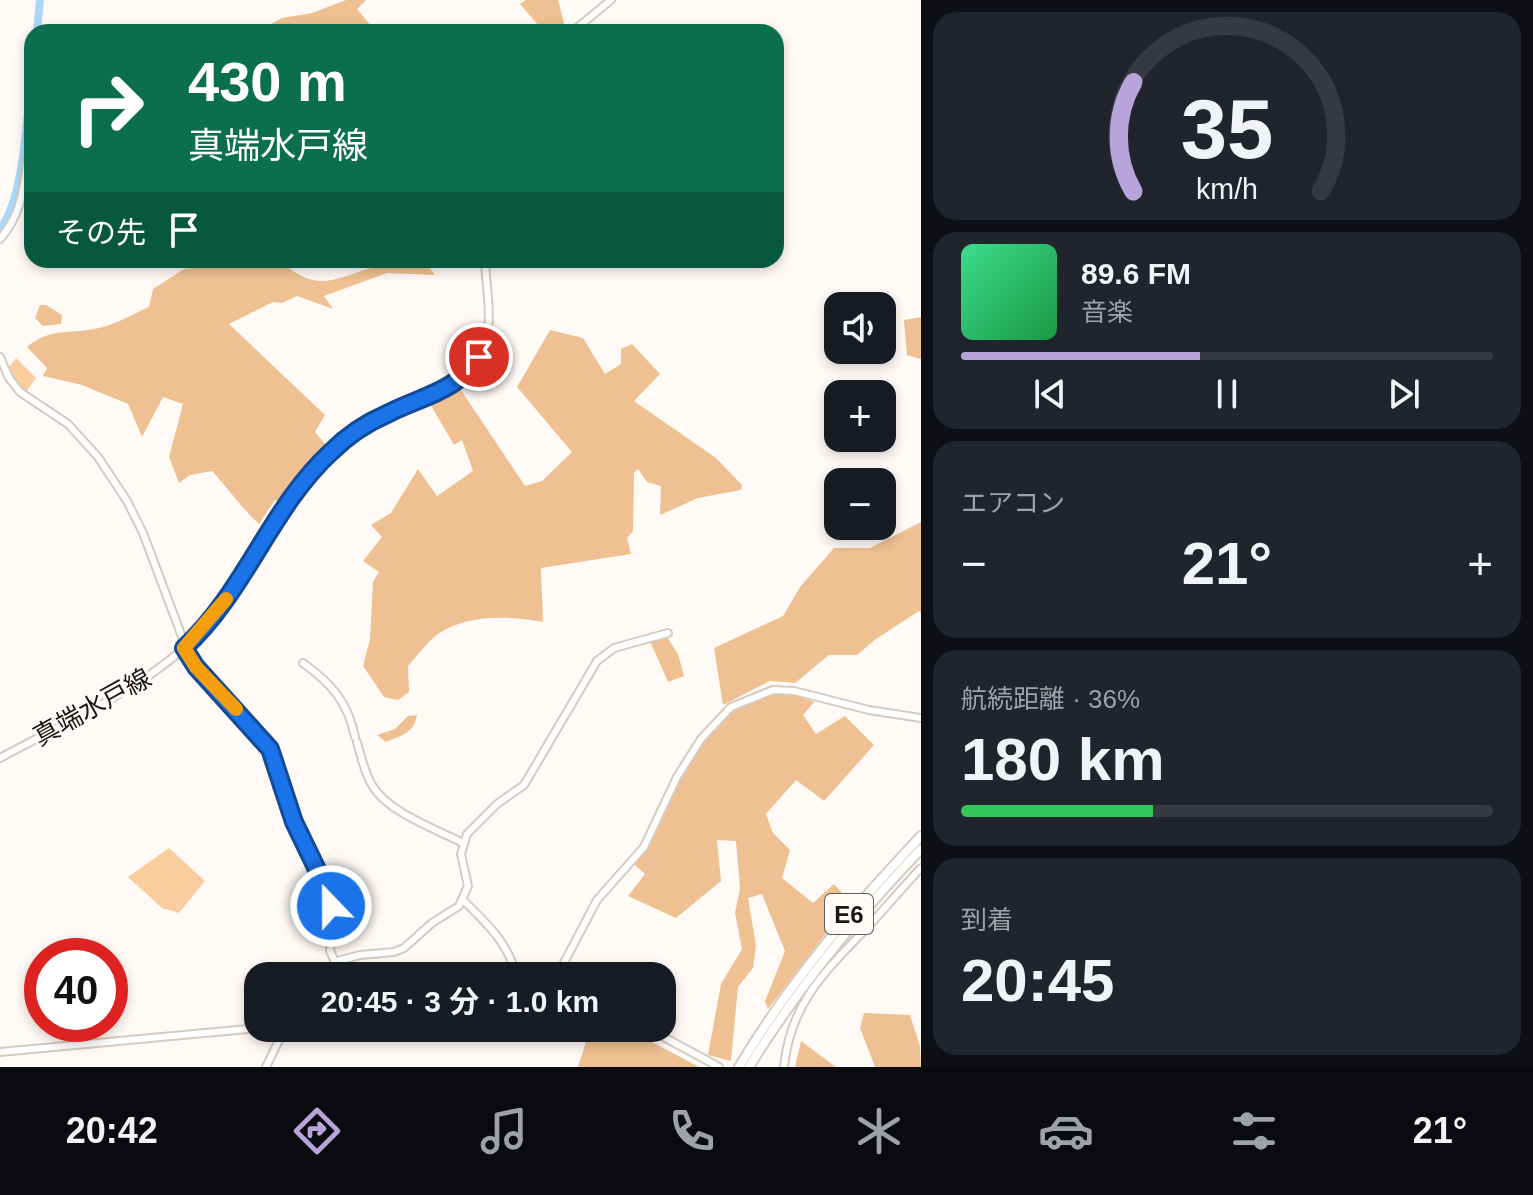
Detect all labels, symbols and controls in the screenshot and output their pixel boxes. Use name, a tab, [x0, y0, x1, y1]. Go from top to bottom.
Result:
text: 430 m	[188, 50, 347, 113]
icon: right	[56, 56, 160, 160]
text: 35	[1181, 83, 1273, 176]
text: 真端水戸線	[188, 125, 368, 166]
text: km/h	[1196, 173, 1258, 205]
icon: arrive	[162, 208, 206, 252]
text: その先	[56, 216, 146, 249]
text: 89.6 FM	[1081, 257, 1191, 290]
map controls	[824, 292, 896, 540]
button: sound	[824, 292, 896, 364]
text: 音楽	[1081, 297, 1133, 327]
pin	[445, 323, 513, 391]
icon: arrive	[457, 335, 501, 379]
icon: previous	[1028, 372, 1072, 416]
icon: pause	[1205, 372, 1249, 416]
icon: next	[1382, 372, 1426, 416]
button: +	[824, 380, 896, 452]
button: −	[824, 468, 896, 540]
text: エアコン	[961, 488, 1065, 518]
text: 21°	[1182, 530, 1272, 597]
text: −	[961, 539, 987, 588]
text: +	[1467, 539, 1493, 588]
street label: 真端水戸線	[28, 662, 156, 752]
text: 航続距離 · 36%	[961, 684, 1140, 714]
text: 180 km	[961, 726, 1165, 793]
position arrow	[289, 864, 373, 948]
road number: E6	[825, 894, 873, 934]
text: 到着	[961, 905, 1013, 935]
speed limit sign: 40	[24, 938, 128, 1042]
text: 20:45	[961, 947, 1114, 1014]
text: 20:45 · 3 分 · 1.0 km	[321, 985, 599, 1018]
icon: directions	[289, 1103, 345, 1159]
icon: music	[476, 1103, 532, 1159]
icon: phone	[664, 1103, 720, 1159]
icon: climate	[851, 1103, 907, 1159]
icon: car	[1038, 1103, 1094, 1159]
icon: filters	[1226, 1103, 1282, 1159]
text: 20:42	[66, 1110, 158, 1151]
text: 21°	[1413, 1110, 1467, 1151]

